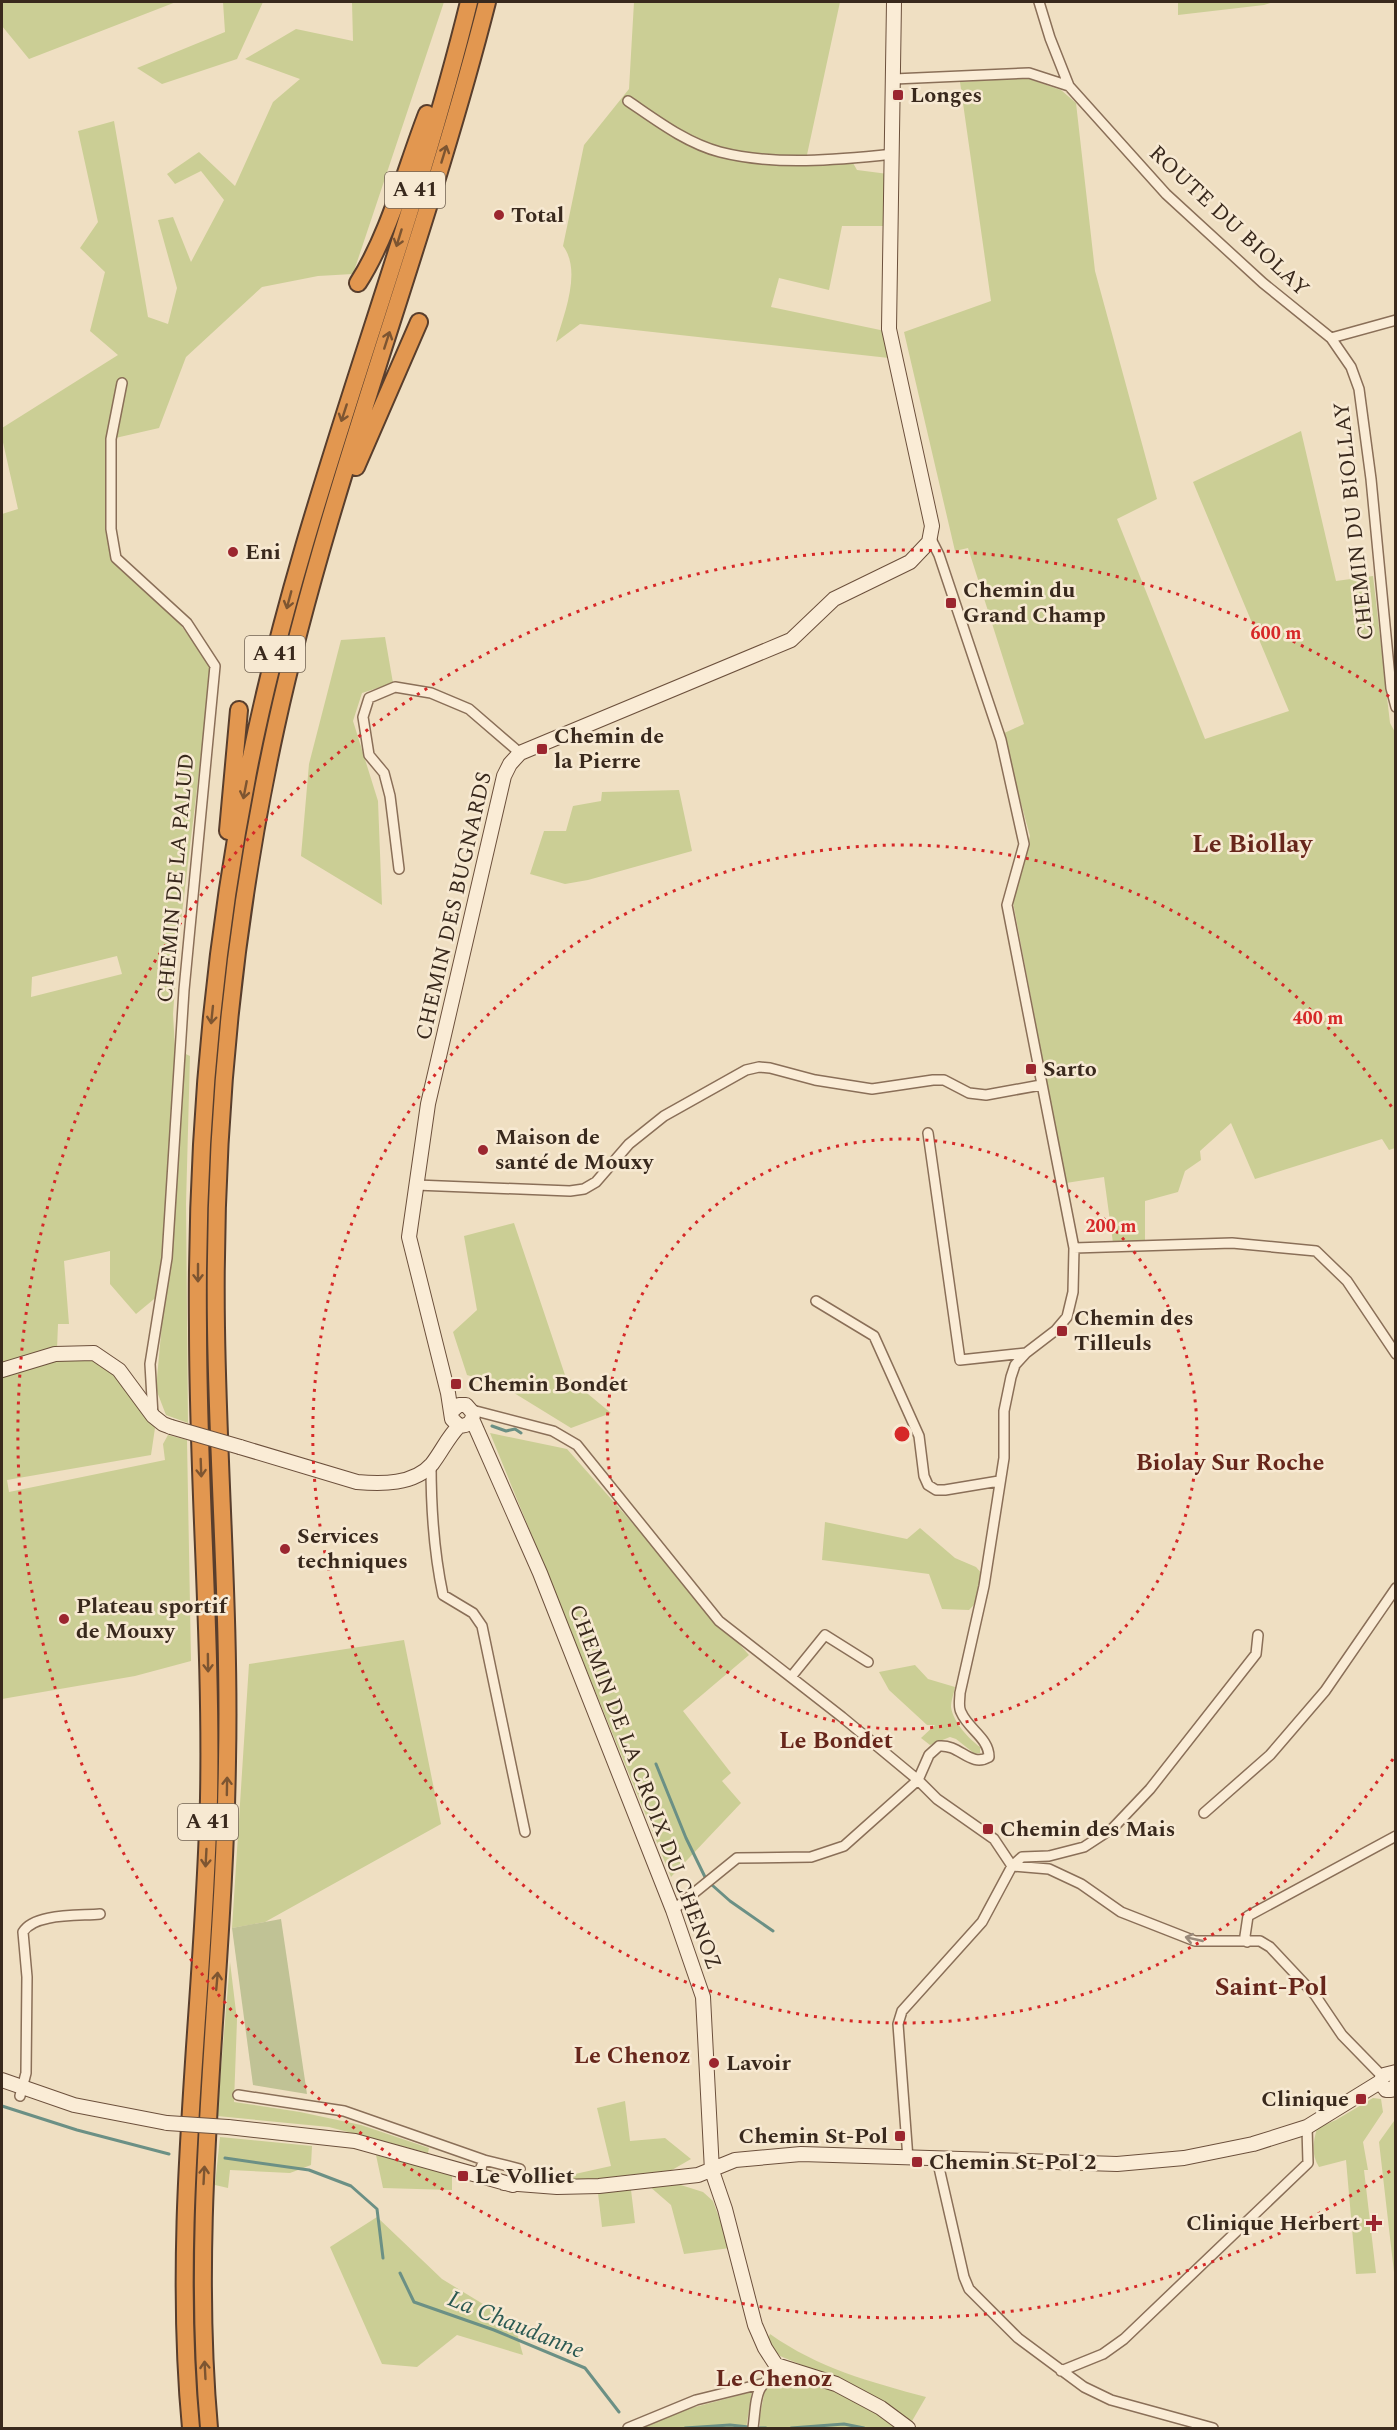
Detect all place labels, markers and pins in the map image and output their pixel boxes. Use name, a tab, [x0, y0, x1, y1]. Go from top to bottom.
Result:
place label: Longes	[910, 79, 982, 112]
marker: Longes	[891, 88, 905, 102]
place label: Total	[511, 199, 564, 232]
marker: Total	[492, 208, 506, 222]
place label: Eni	[245, 536, 281, 569]
marker: Eni	[226, 545, 240, 559]
place label: Chemin du Grand Champ	[963, 574, 1106, 632]
marker: Chemin du Grand Champ	[944, 596, 958, 610]
place label: Chemin de la Pierre	[554, 720, 664, 778]
marker: Chemin de la Pierre	[535, 742, 549, 756]
place label: Sarto	[1043, 1053, 1097, 1086]
marker: Sarto	[1024, 1062, 1038, 1076]
place label: Maison de santé de Mouxy	[495, 1121, 655, 1179]
marker: Maison de santé de Mouxy	[476, 1143, 490, 1157]
place label: Chemin des Tilleuls	[1074, 1302, 1194, 1360]
marker: Chemin des Tilleuls	[1055, 1324, 1069, 1338]
place label: Chemin Bondet	[468, 1368, 628, 1401]
marker: Chemin Bondet	[449, 1377, 463, 1391]
centre of rings	[892, 1424, 912, 1444]
place label: Services techniques	[297, 1520, 408, 1578]
marker: Services techniques	[278, 1542, 292, 1556]
place label: Plateau sportif de Mouxy	[76, 1590, 229, 1648]
marker: Plateau sportif de Mouxy	[57, 1612, 71, 1626]
place label: Chemin des Mais	[1000, 1813, 1175, 1846]
marker: Chemin des Mais	[981, 1822, 995, 1836]
place label: Lavoir	[726, 2047, 791, 2080]
marker: Lavoir	[707, 2056, 721, 2070]
place label: Clinique	[1261, 2083, 1349, 2116]
marker: Clinique	[1354, 2092, 1368, 2106]
place label: Chemin St-Pol	[739, 2120, 888, 2153]
marker: Chemin St-Pol	[893, 2129, 907, 2143]
place label: Chemin St-Pol 2	[929, 2146, 1096, 2179]
marker: Chemin St-Pol 2	[910, 2155, 924, 2169]
place label: Le Volliet	[475, 2160, 574, 2193]
marker: Le Volliet	[456, 2169, 470, 2183]
place label: Clinique Herbert	[1186, 2207, 1360, 2240]
marker: Clinique Herbert	[1365, 2214, 1383, 2232]

